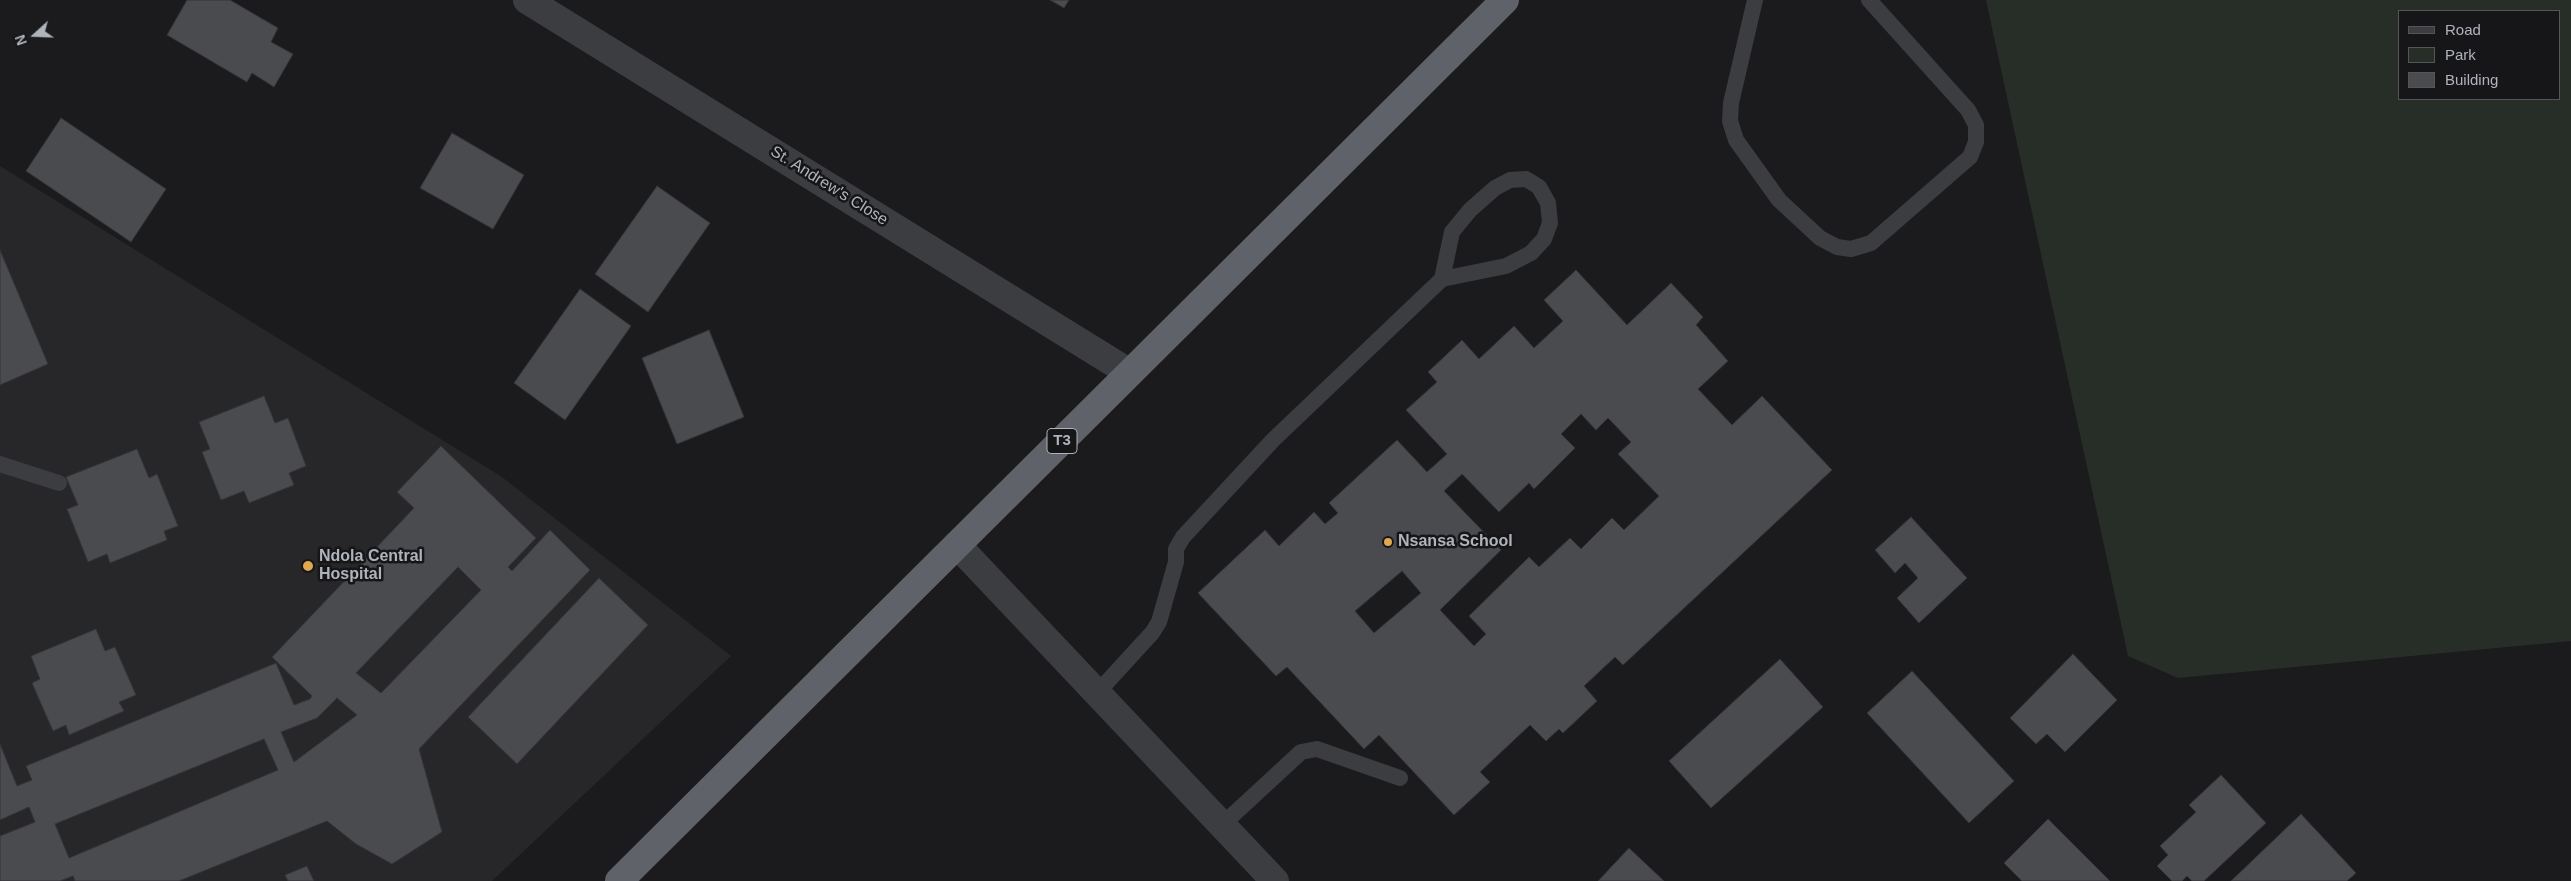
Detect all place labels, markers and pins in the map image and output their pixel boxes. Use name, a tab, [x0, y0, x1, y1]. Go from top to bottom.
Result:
place label: Nsansa School	[1398, 532, 1513, 552]
marker: Nsansa School	[1382, 536, 1394, 548]
place label: Ndola Central Hospital	[319, 547, 423, 585]
marker: Ndola Central Hospital	[301, 559, 315, 573]

